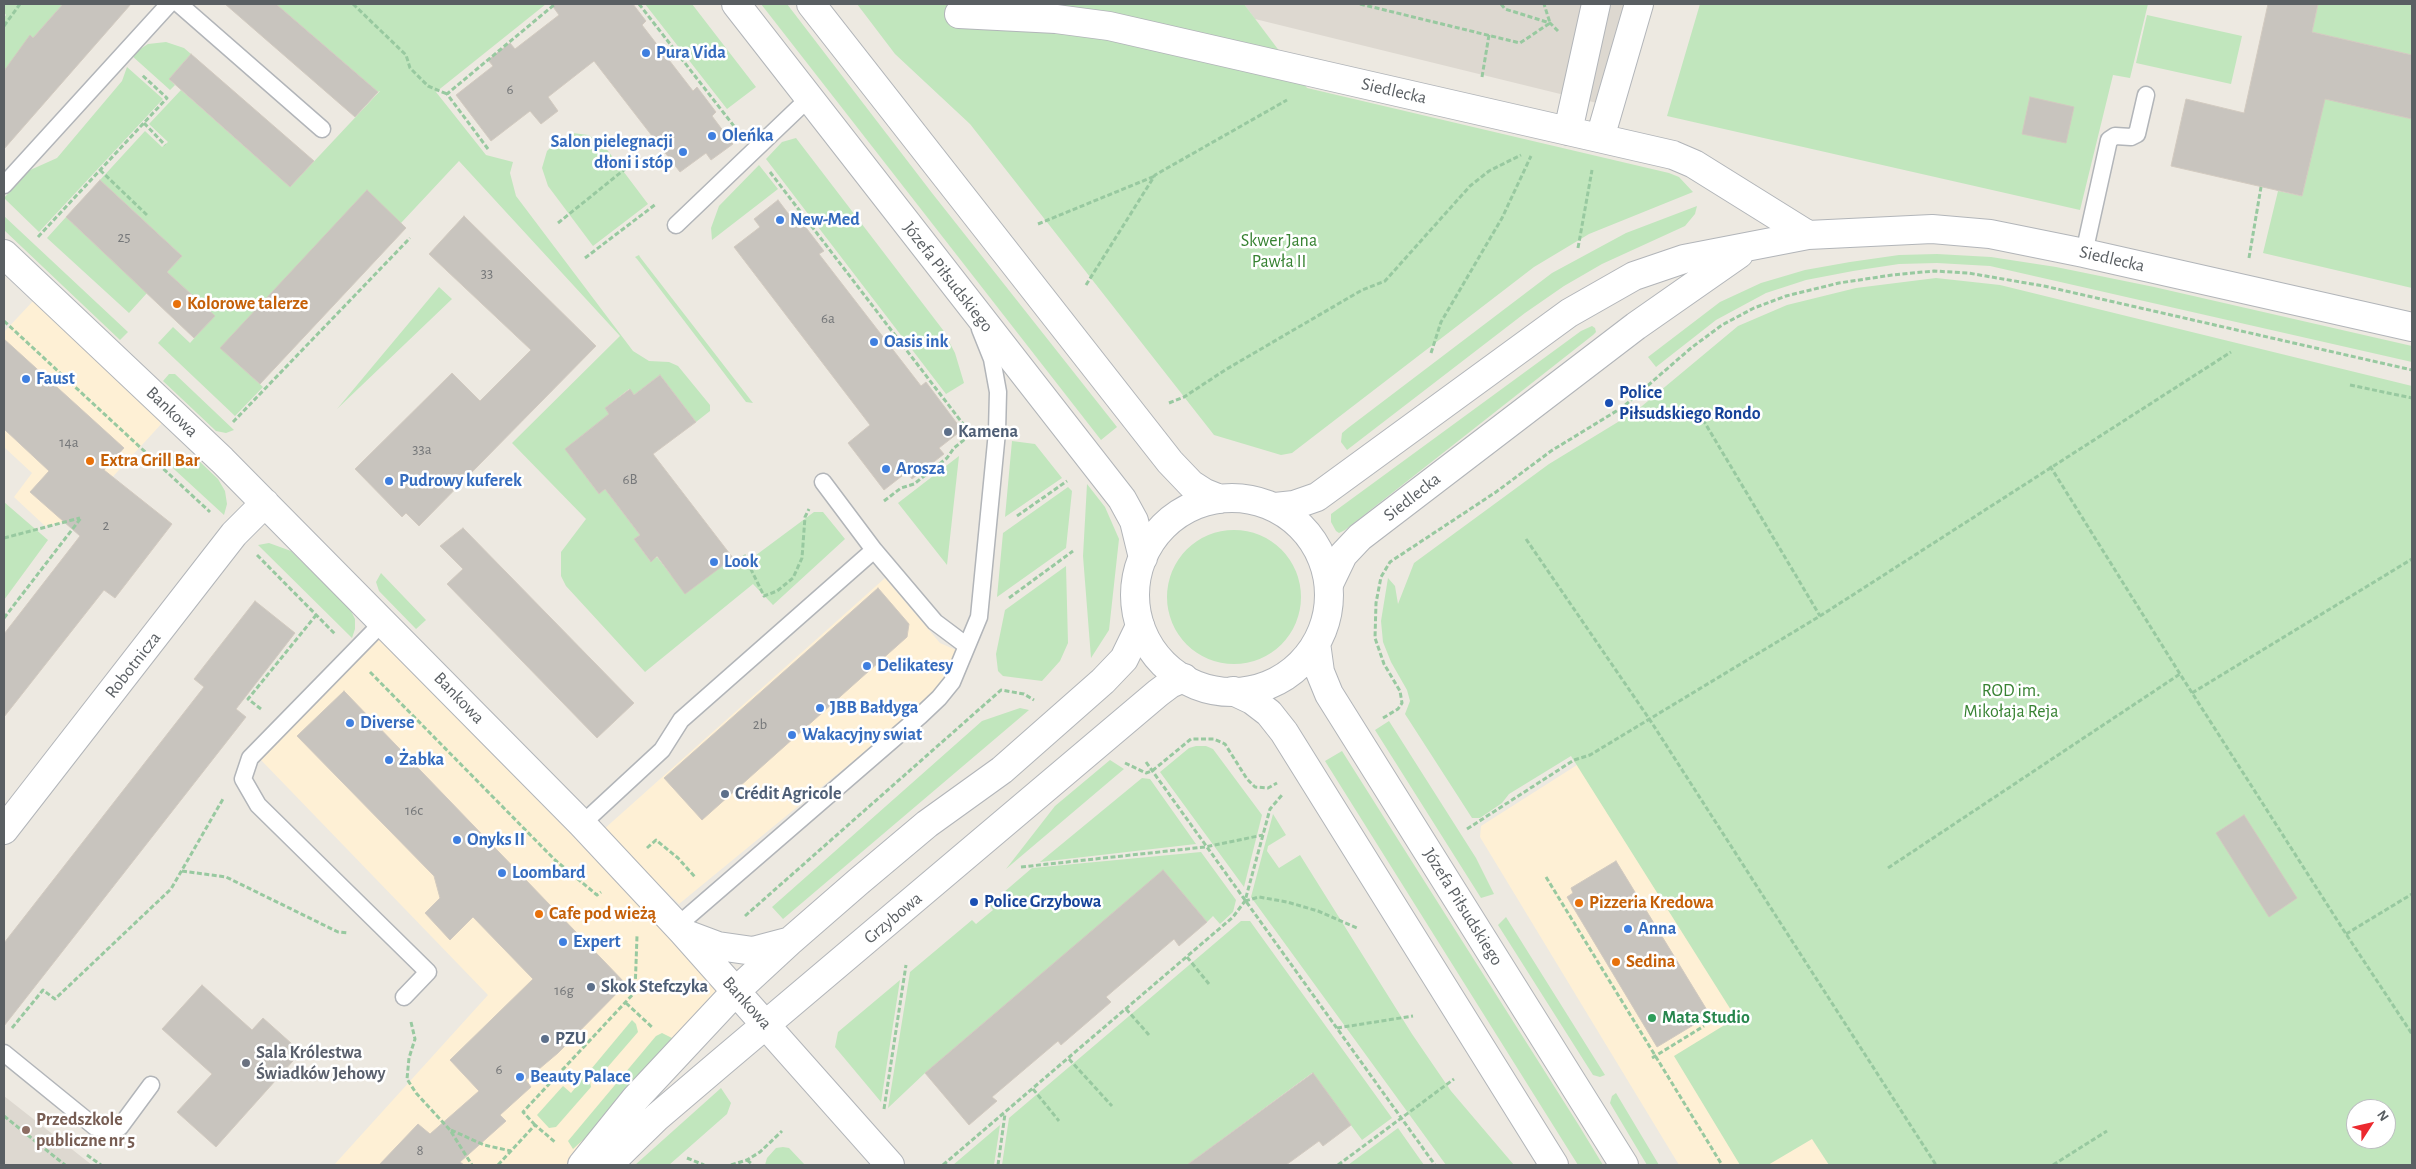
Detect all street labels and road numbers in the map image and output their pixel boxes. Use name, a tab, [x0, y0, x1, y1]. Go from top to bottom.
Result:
street label: Siedlecka	[1359, 73, 1429, 109]
street label: Józefa Piłsudskiego	[898, 217, 998, 337]
street label: Siedlecka	[2077, 241, 2147, 277]
street label: Bankowa	[142, 382, 202, 442]
street label: Siedlecka	[1379, 468, 1445, 526]
street label: Robotnicza	[100, 627, 166, 703]
street label: Bankowa	[429, 668, 489, 728]
street label: Józefa Piłsudskiego	[1418, 844, 1508, 970]
street label: Grzybowa	[859, 887, 927, 949]
street label: Bankowa	[718, 972, 776, 1034]

